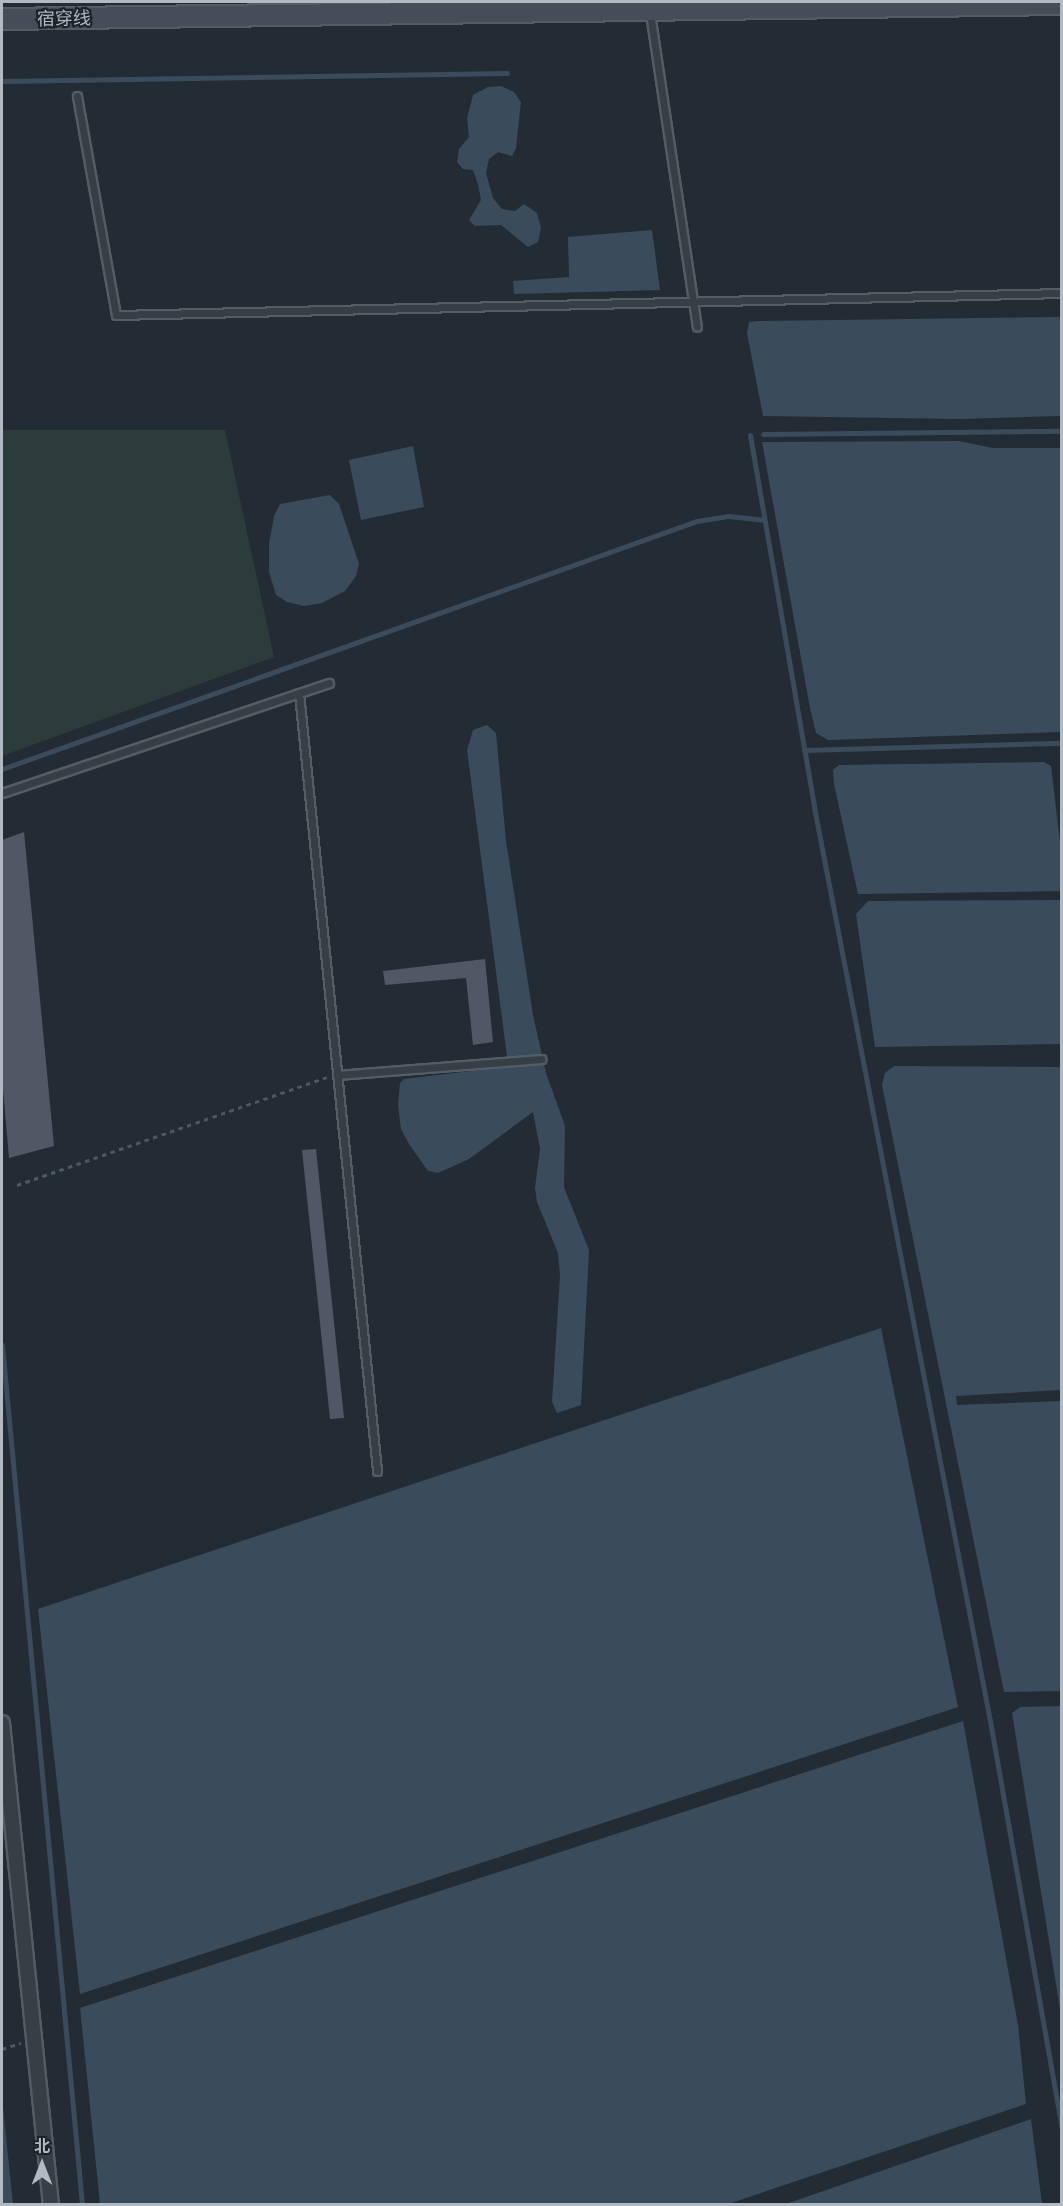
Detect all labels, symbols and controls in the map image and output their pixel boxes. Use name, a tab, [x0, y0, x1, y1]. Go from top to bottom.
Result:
street label: 宿穿线	[37, 7, 91, 29]
north arrow	[12, 2134, 72, 2194]
text: 北	[34, 2136, 50, 2155]

